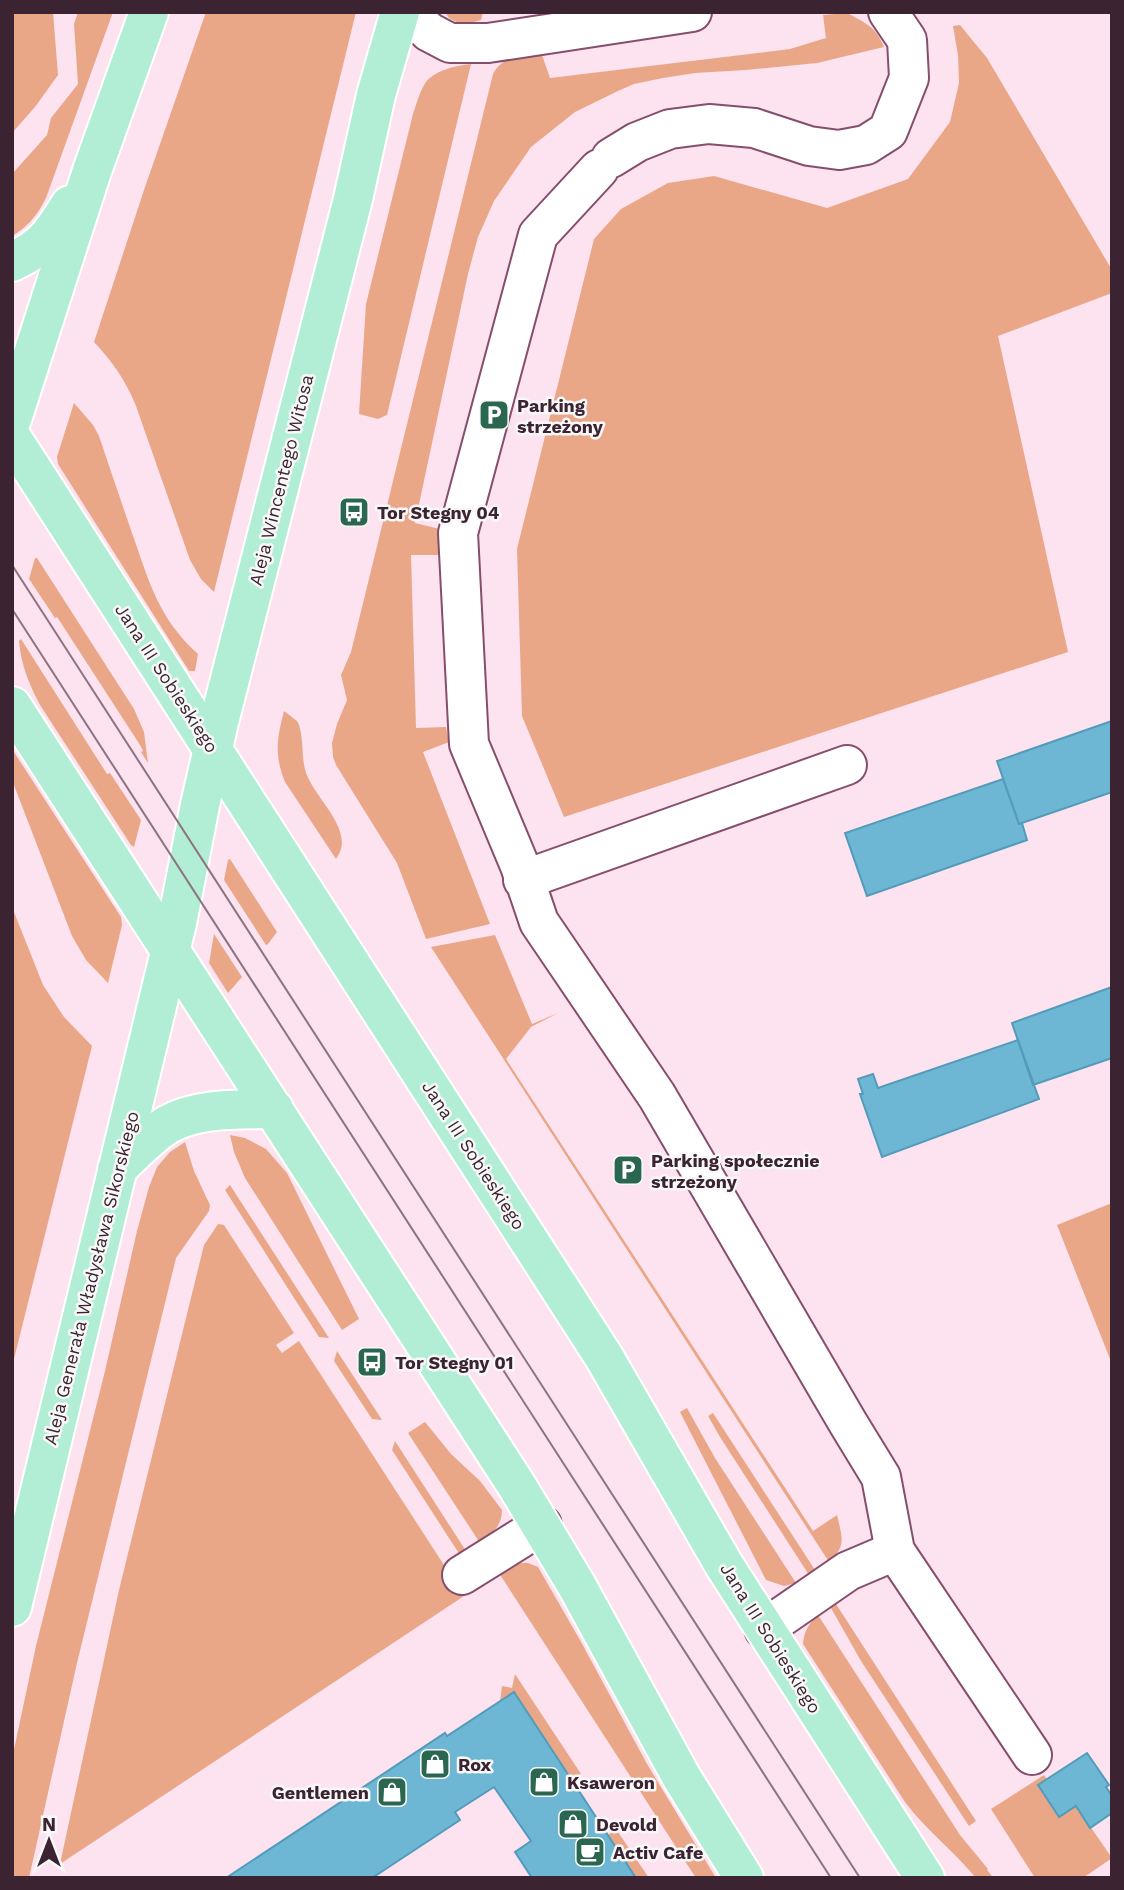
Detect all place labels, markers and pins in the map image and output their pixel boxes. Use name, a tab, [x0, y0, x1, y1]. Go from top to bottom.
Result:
place label: Parking strzeżony	[517, 395, 604, 437]
parking icon: Parking strzeżony	[477, 398, 511, 432]
bus stop icon: Tor Stegny 04	[337, 495, 371, 529]
place label: Tor Stegny 04	[377, 502, 500, 523]
place label: Parking społecznie strzeżony	[651, 1150, 820, 1192]
parking icon: Parking społecznie strzeżony	[611, 1153, 645, 1187]
bus stop icon: Tor Stegny 01	[355, 1345, 389, 1379]
place label: Tor Stegny 01	[395, 1352, 514, 1373]
shop icon: Rox	[418, 1747, 452, 1781]
place label: Rox	[458, 1754, 492, 1775]
shop icon: Ksaweron	[527, 1765, 561, 1799]
place label: Ksaweron	[567, 1772, 655, 1793]
shop icon: Gentlemen	[375, 1775, 409, 1809]
place label: Gentlemen	[272, 1782, 369, 1803]
shop icon: Devold	[556, 1807, 590, 1841]
place label: Devold	[596, 1814, 657, 1835]
cafe icon: Activ Cafe	[573, 1835, 607, 1869]
place label: Activ Cafe	[613, 1842, 704, 1863]

